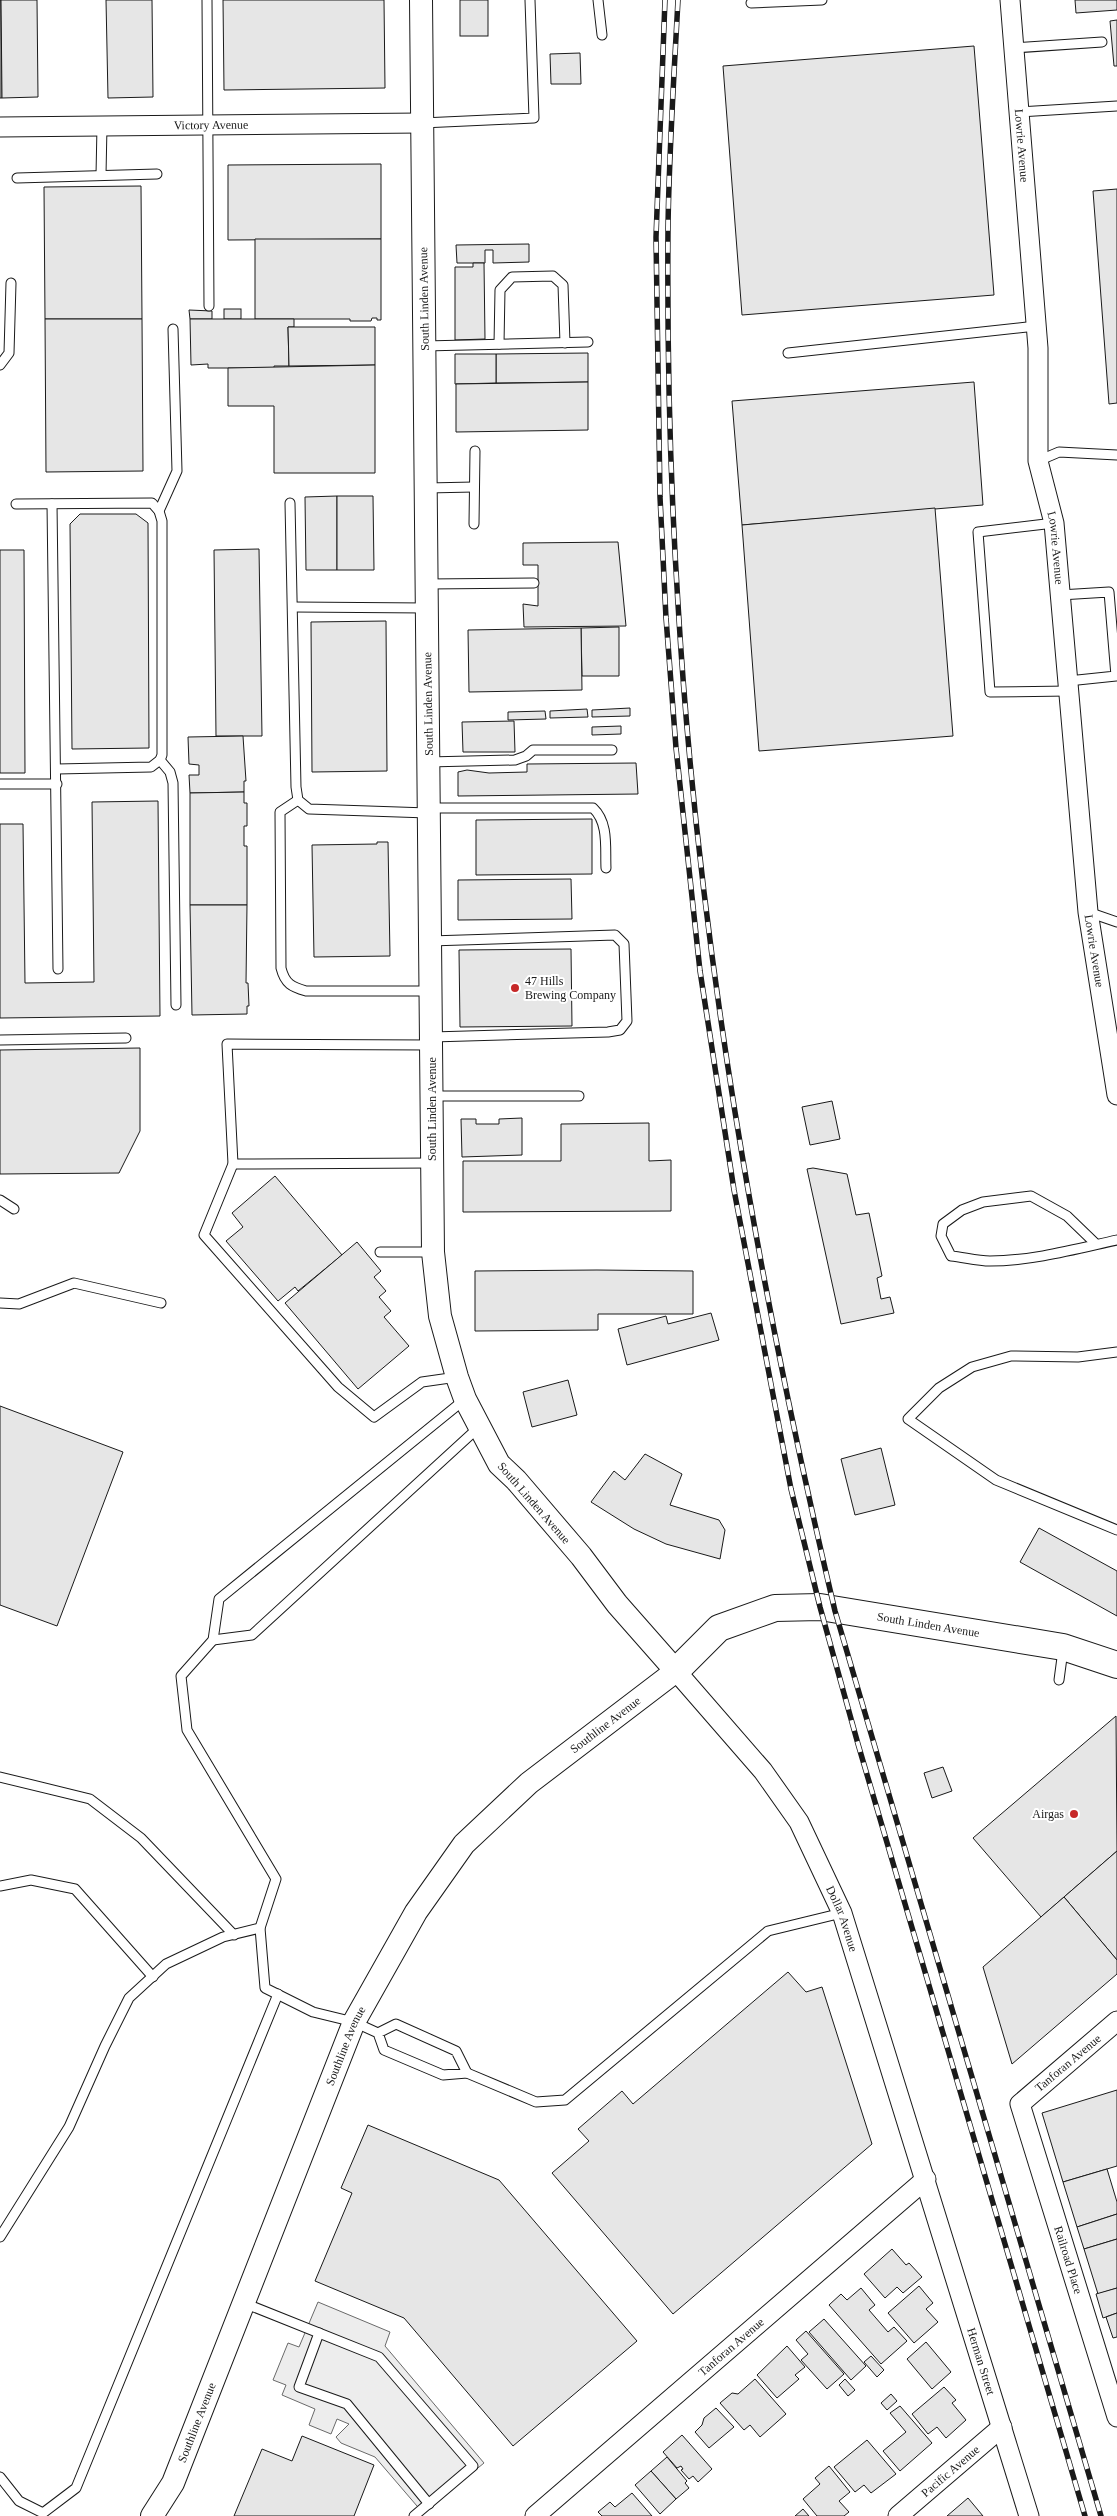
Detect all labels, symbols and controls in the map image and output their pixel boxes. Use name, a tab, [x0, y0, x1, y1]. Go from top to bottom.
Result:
street label: Lowrie Avenue	[1012, 108, 1032, 183]
street label: Victory Avenue	[174, 118, 248, 132]
street label: South Linden Avenue	[416, 247, 432, 351]
street label: Lowrie Avenue	[1044, 510, 1066, 585]
street label: South Linden Avenue	[420, 652, 436, 756]
street label: Lowrie Avenue	[1081, 913, 1107, 988]
place label: 47 Hills Brewing Company	[525, 974, 616, 1002]
marker: 47 Hills Brewing Company	[509, 982, 521, 994]
street label: South Linden Avenue	[425, 1057, 439, 1161]
street label: South Linden Avenue	[495, 1459, 573, 1547]
street label: South Linden Avenue	[876, 1609, 981, 1640]
street label: Southline Avenue	[567, 1694, 643, 1756]
place label: Airgas	[1032, 1807, 1064, 1821]
marker: Airgas	[1068, 1808, 1080, 1820]
street label: Dollar Avenue	[823, 1883, 861, 1953]
street label: Southline Avenue	[323, 2004, 368, 2088]
street label: Tanforan Avenue	[1032, 2031, 1104, 2095]
street label: Railroad Place	[1051, 2224, 1085, 2296]
street label: Tanforan Avenue	[696, 2315, 767, 2379]
street label: Herman Street	[964, 2326, 998, 2397]
street label: Southline Avenue	[175, 2381, 219, 2465]
street label: Pacific Avenue	[918, 2442, 982, 2500]

